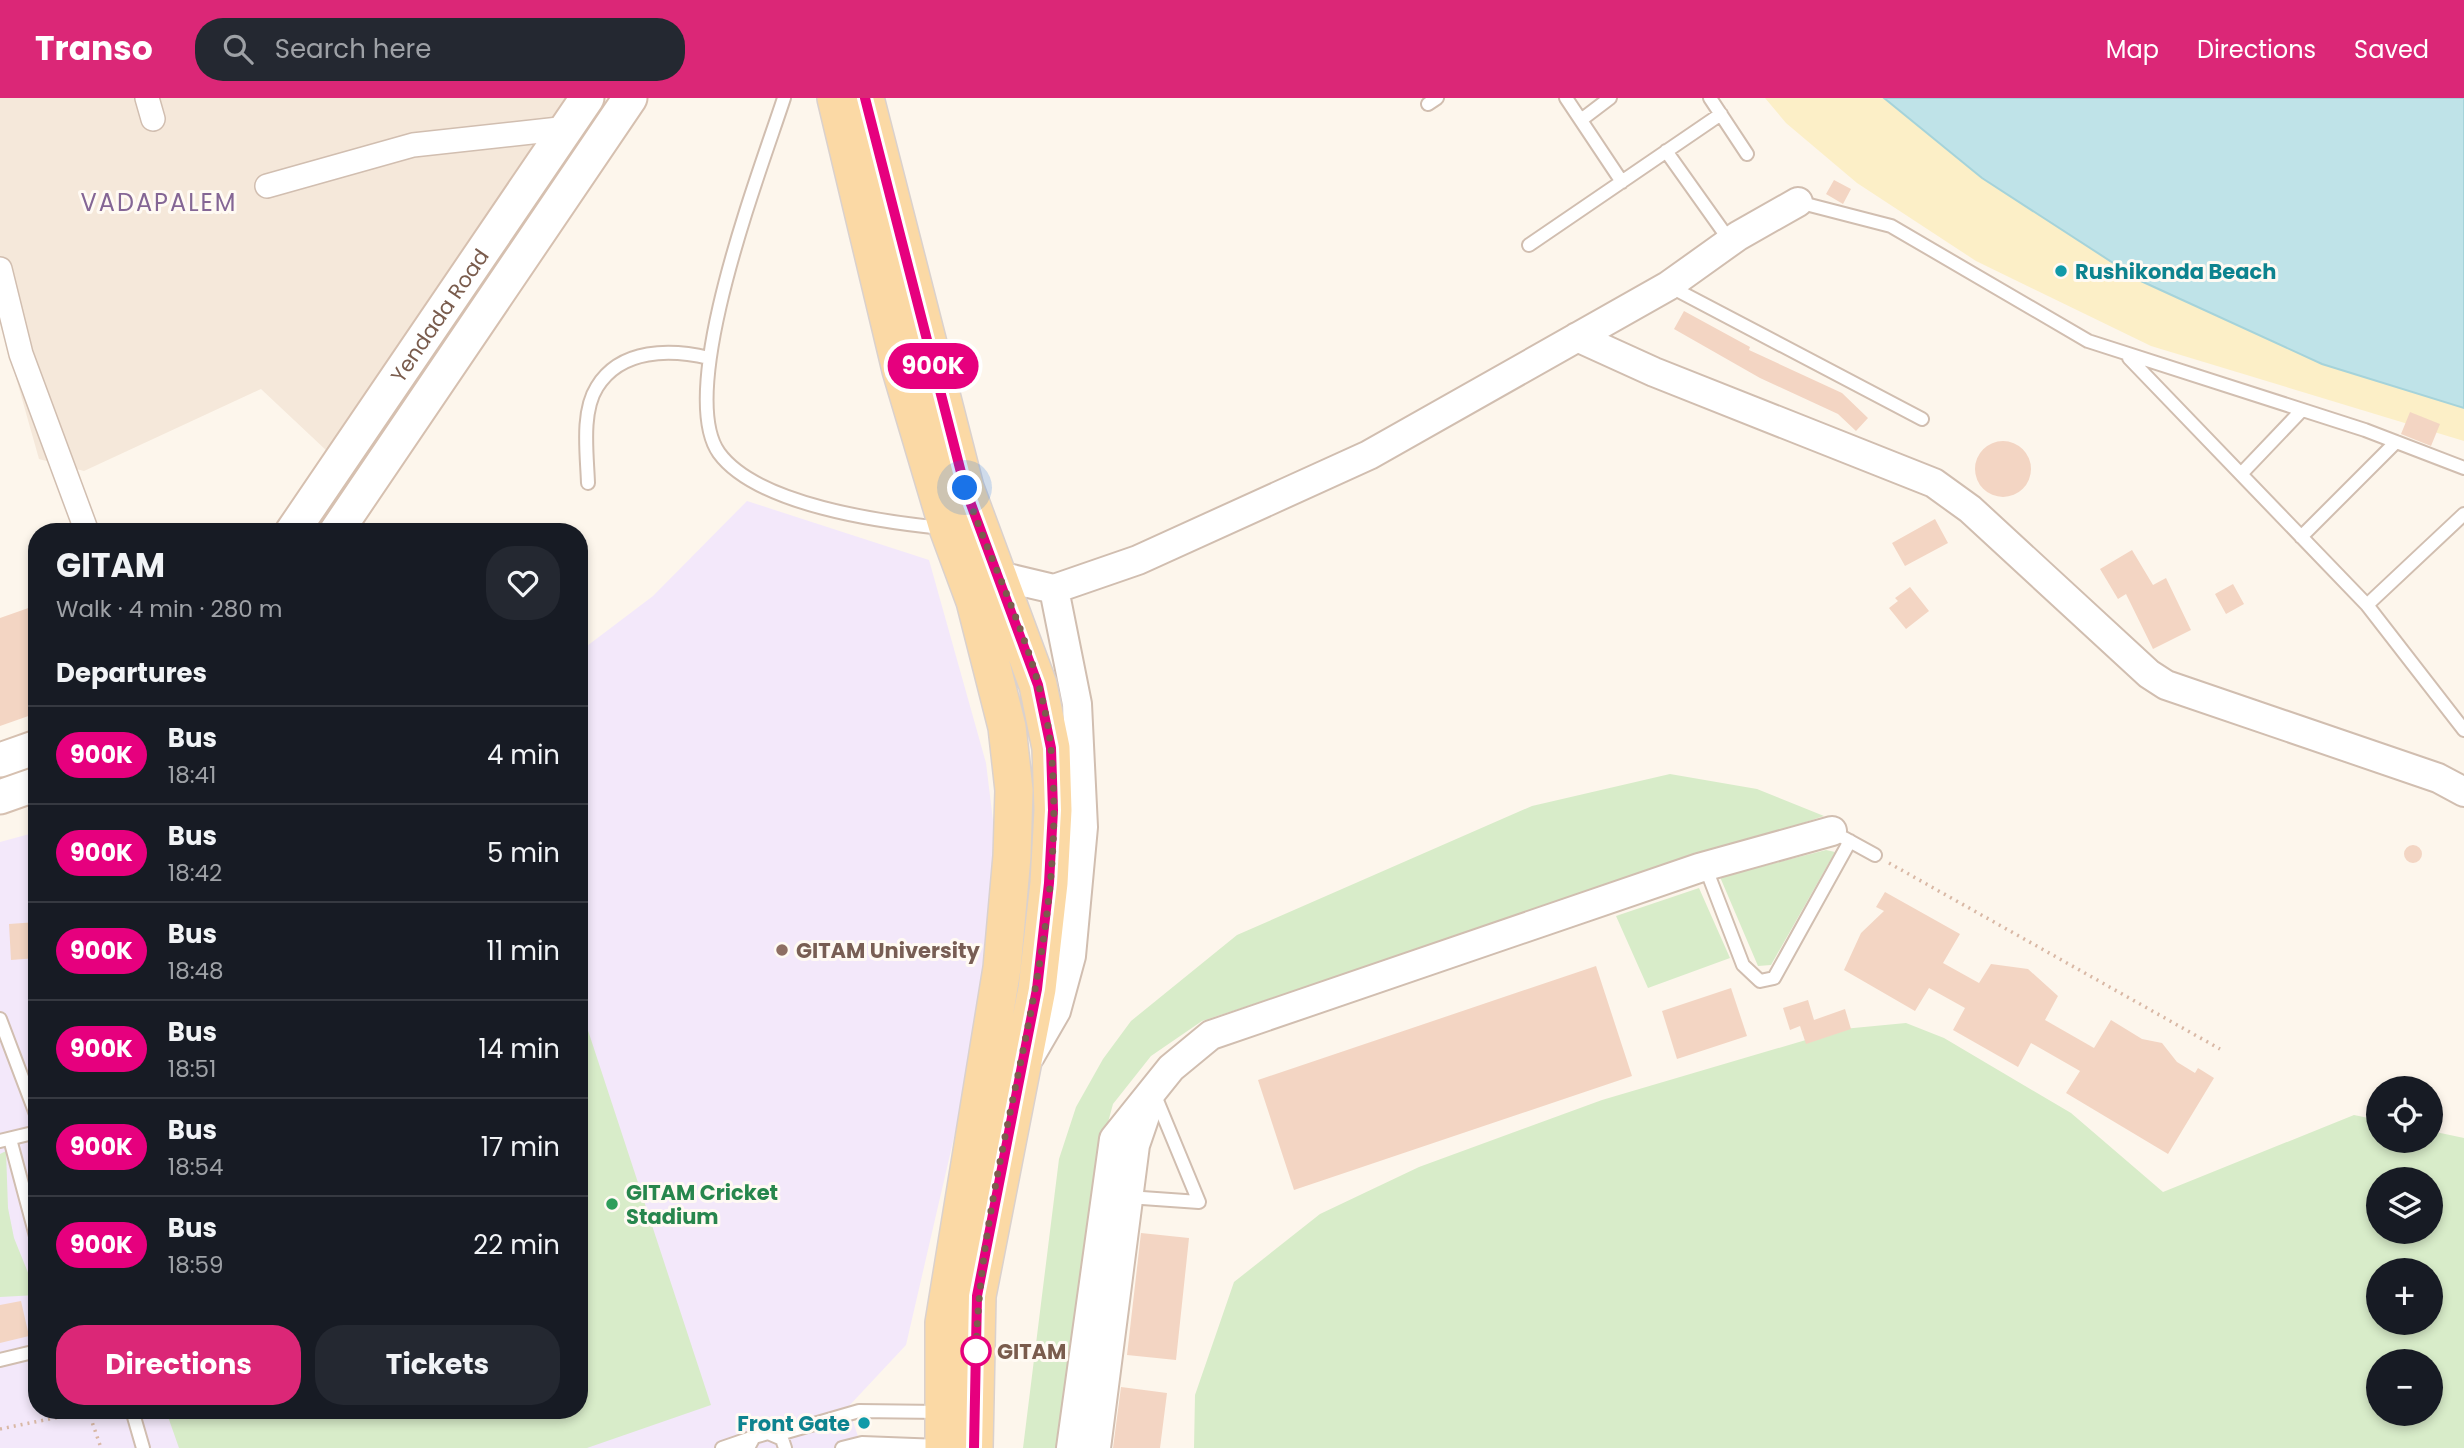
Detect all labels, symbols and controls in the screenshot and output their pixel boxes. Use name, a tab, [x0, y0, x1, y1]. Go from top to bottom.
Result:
search box	[195, 18, 685, 81]
text: Transo	[35, 25, 153, 72]
icon: search	[219, 30, 257, 68]
text: Search here	[275, 31, 431, 67]
text: Map	[2106, 33, 2159, 66]
text: Directions	[2197, 33, 2316, 66]
text: Saved	[2354, 33, 2429, 66]
district label: VADAPALEM	[81, 186, 237, 219]
street label: Yendada Road	[383, 243, 495, 388]
place label: Rushikonda Beach	[2075, 257, 2276, 286]
marker: Rushikonda Beach	[2053, 263, 2069, 279]
line badge: 900K	[884, 343, 982, 389]
text: 900K	[902, 349, 964, 382]
your location	[947, 470, 982, 505]
text: GITAM	[56, 542, 165, 589]
button: heart	[486, 546, 560, 620]
text: Walk · 4 min · 280 m	[56, 593, 283, 625]
text: Departures	[56, 655, 207, 691]
text: Bus	[168, 720, 217, 756]
text: 4 min	[487, 737, 560, 773]
text: 900K	[70, 738, 133, 771]
text: 18:41	[168, 759, 216, 791]
text: Bus	[168, 818, 217, 854]
text: 5 min	[487, 835, 560, 871]
text: 900K	[70, 836, 133, 869]
text: 18:42	[168, 857, 222, 889]
text: Bus	[168, 916, 217, 952]
text: 11 min	[487, 933, 560, 969]
text: 900K	[70, 934, 133, 967]
place label: GITAM University	[796, 936, 980, 965]
marker: GITAM University	[774, 942, 790, 958]
text: 18:48	[168, 955, 224, 987]
text: Bus	[168, 1014, 217, 1050]
text: 14 min	[479, 1031, 560, 1067]
text: 900K	[70, 1032, 133, 1065]
text: 18:51	[168, 1053, 216, 1085]
map controls	[2366, 1076, 2443, 1426]
button: locate	[2366, 1076, 2443, 1153]
text: Bus	[168, 1112, 217, 1148]
text: 17 min	[481, 1129, 560, 1165]
text: 900K	[70, 1130, 133, 1163]
text: 18:54	[168, 1151, 223, 1183]
button: layers	[2366, 1167, 2443, 1244]
place label: GITAM Cricket Stadium	[626, 1178, 778, 1231]
marker: GITAM Cricket Stadium	[604, 1196, 620, 1212]
text: Bus	[168, 1210, 217, 1246]
text: 22 min	[473, 1227, 560, 1263]
text: 900K	[70, 1228, 133, 1261]
text: 18:59	[168, 1249, 224, 1281]
button: +	[2366, 1258, 2443, 1335]
button: Directions	[56, 1325, 301, 1405]
button: Tickets	[315, 1325, 560, 1405]
marker: GITAM	[961, 1336, 991, 1366]
place label: GITAM	[997, 1337, 1066, 1366]
button: −	[2366, 1349, 2443, 1426]
place label: Front Gate	[737, 1409, 850, 1438]
marker: Front Gate	[856, 1415, 872, 1431]

